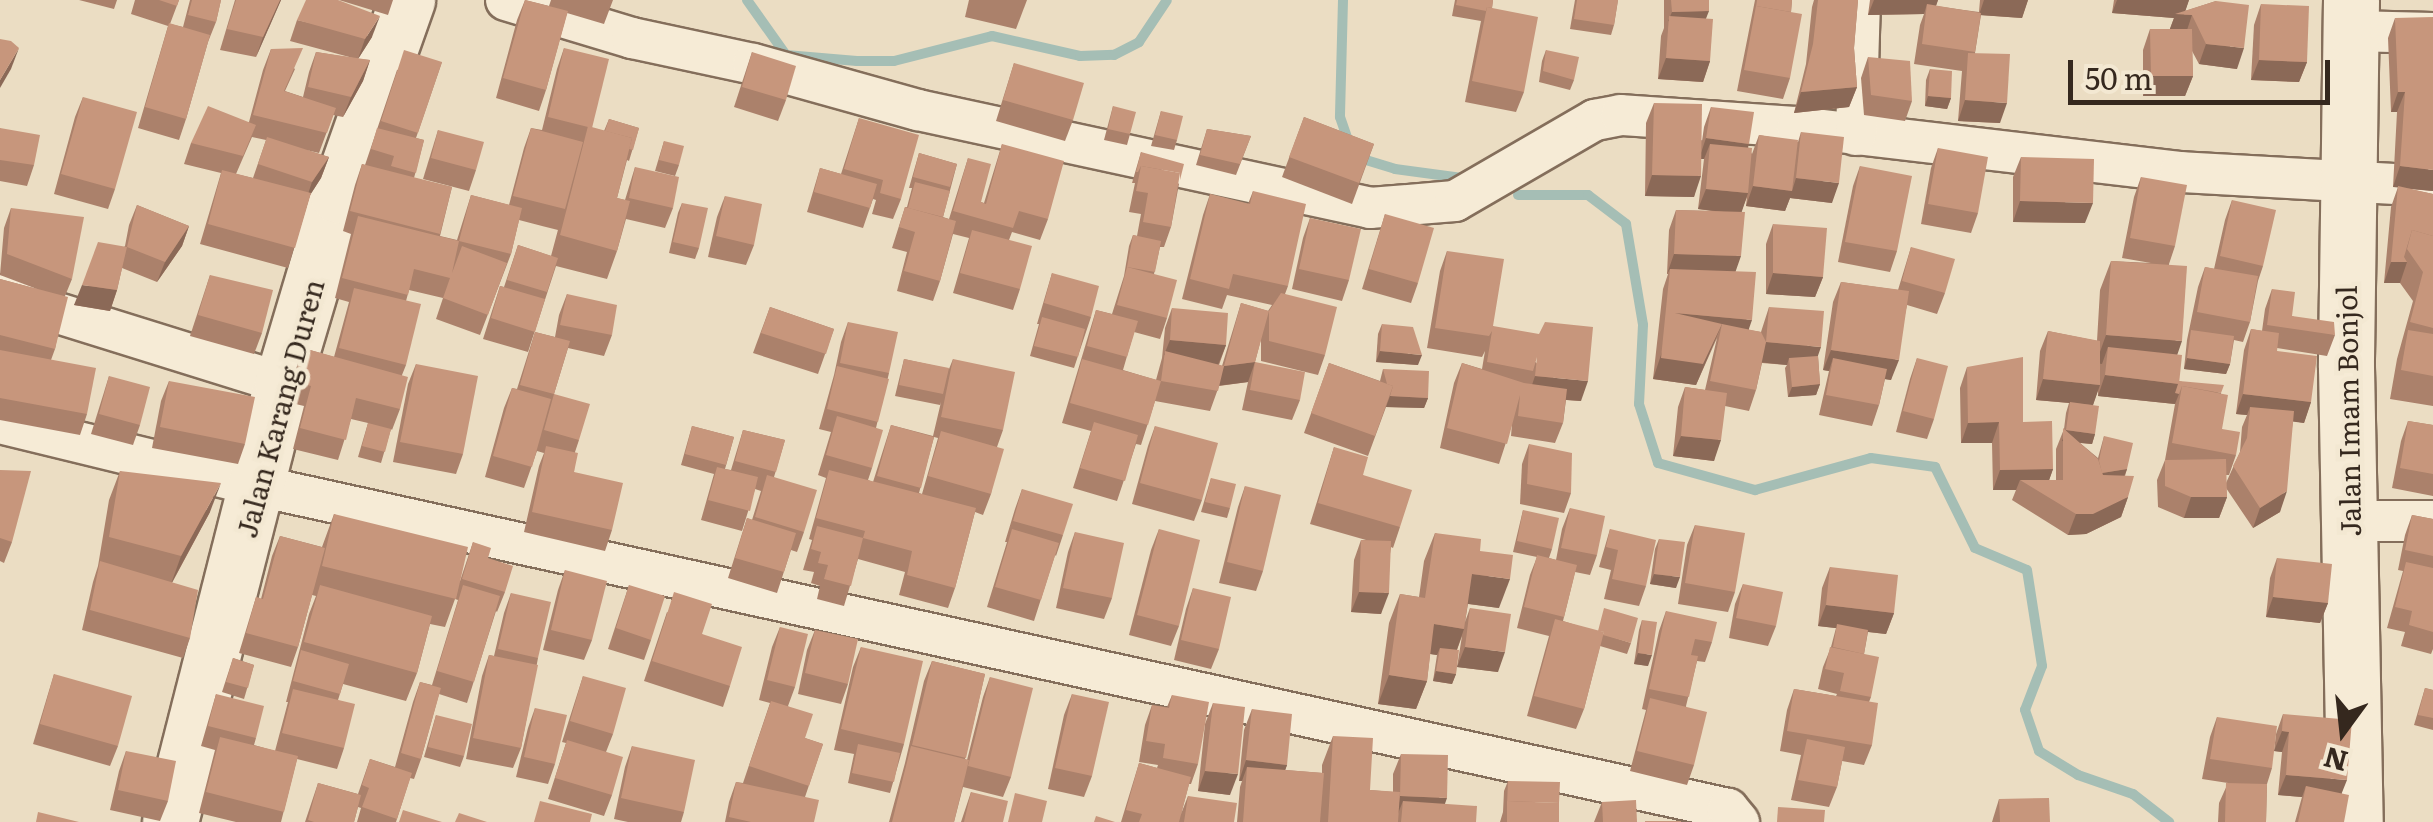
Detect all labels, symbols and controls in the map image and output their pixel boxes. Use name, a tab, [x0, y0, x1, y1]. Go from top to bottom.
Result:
scale bar	[2073, 40, 2336, 102]
text: 50 m	[2085, 55, 2153, 99]
street label: Jalan Karang Duren	[228, 275, 330, 541]
street label: Jalan Imam Bonjol	[2328, 285, 2366, 537]
north arrow	[2293, 682, 2393, 782]
text: N	[2318, 738, 2352, 784]

